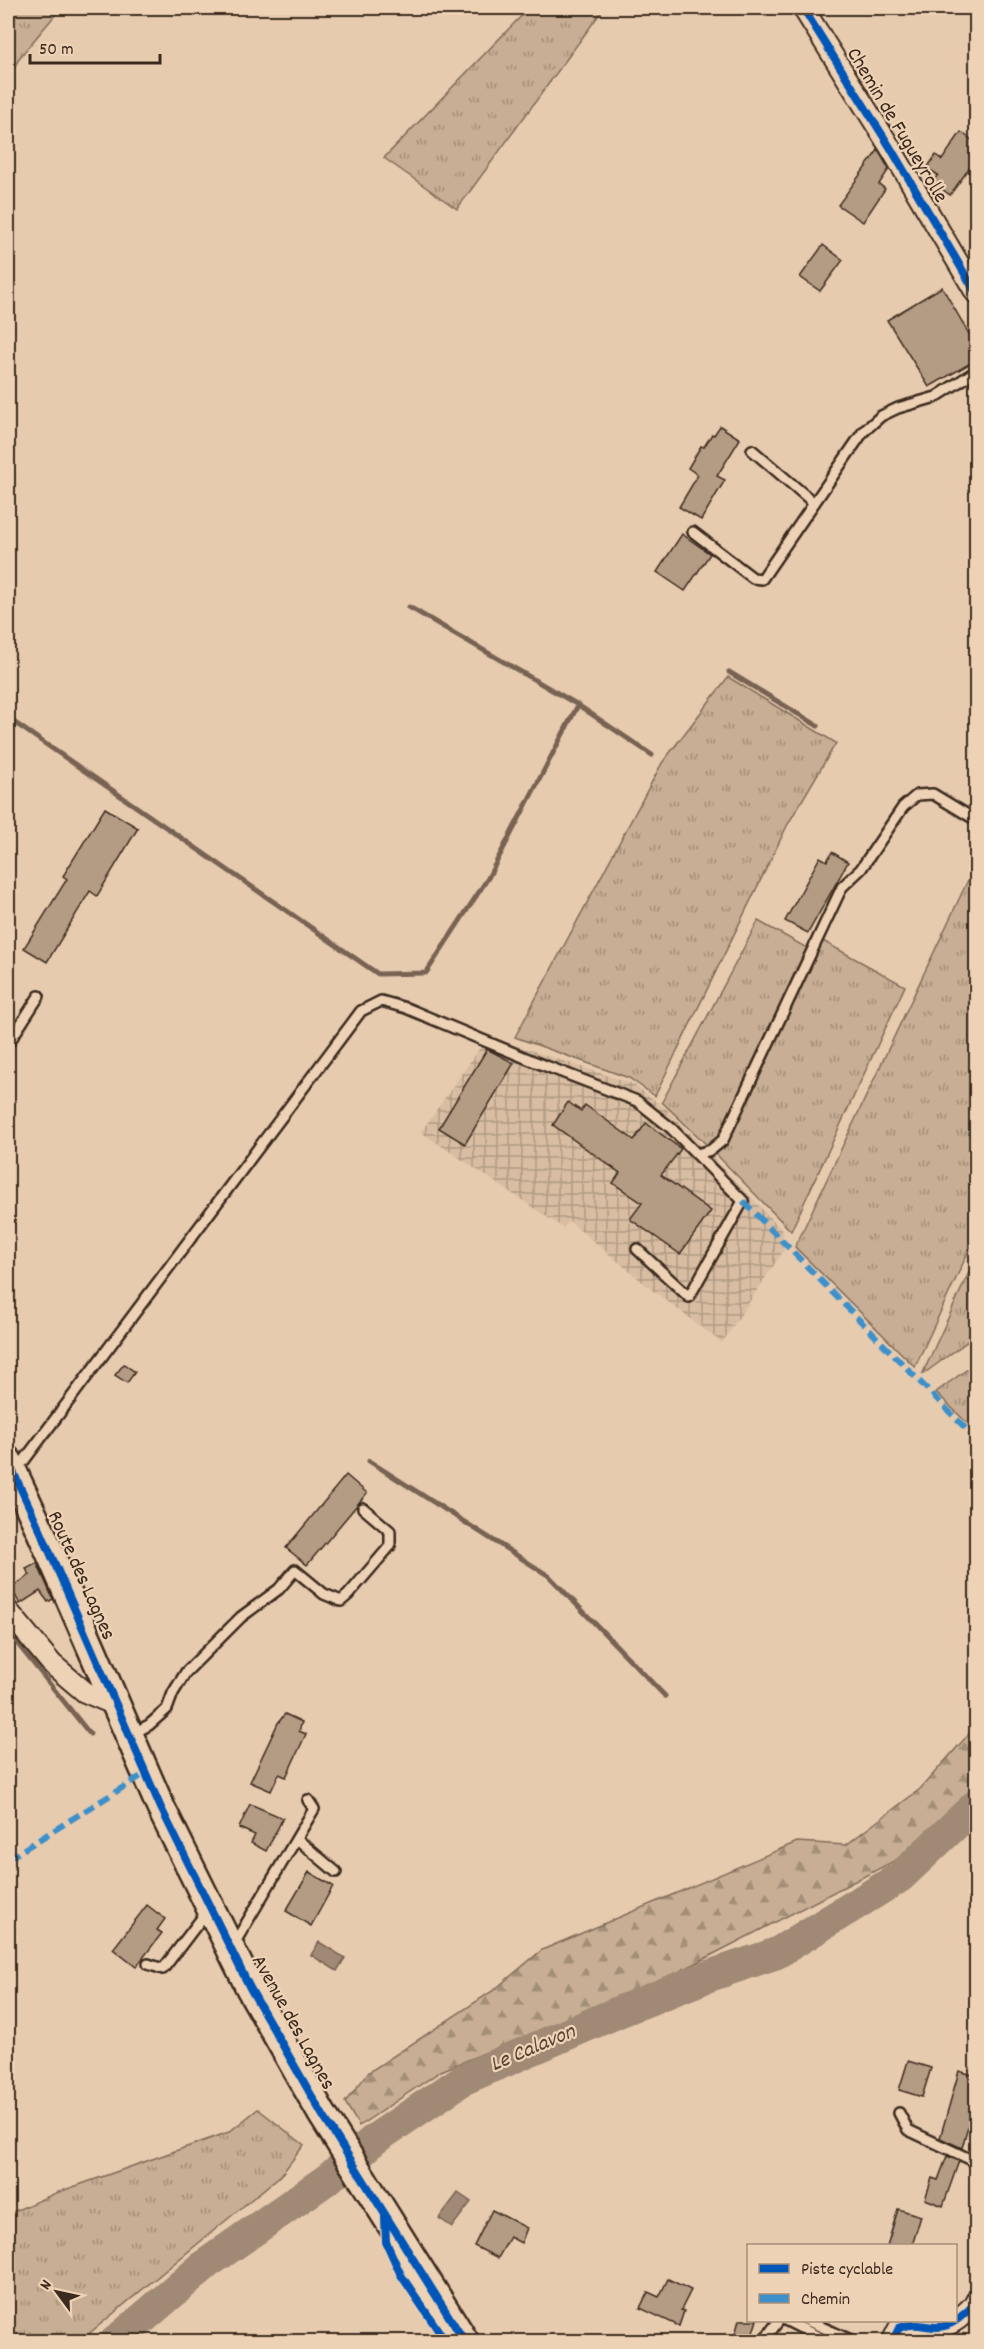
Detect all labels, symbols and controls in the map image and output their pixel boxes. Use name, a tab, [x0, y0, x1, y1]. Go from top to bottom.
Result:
scale bar	[30, 27, 160, 65]
text: 50 m	[39, 38, 74, 63]
street label: Chemin de Fugueyrolle	[838, 43, 954, 209]
street label: Route des Lagnes	[38, 1507, 122, 1645]
street label: Avenue des Lagnes	[242, 1950, 342, 2096]
water label: Le Calavon	[486, 2017, 581, 2081]
legend	[747, 2244, 957, 2322]
text: Piste cyclable	[801, 2258, 893, 2283]
north arrow	[27, 2262, 87, 2322]
text: N	[35, 2276, 58, 2295]
text: Chemin	[801, 2288, 850, 2313]

